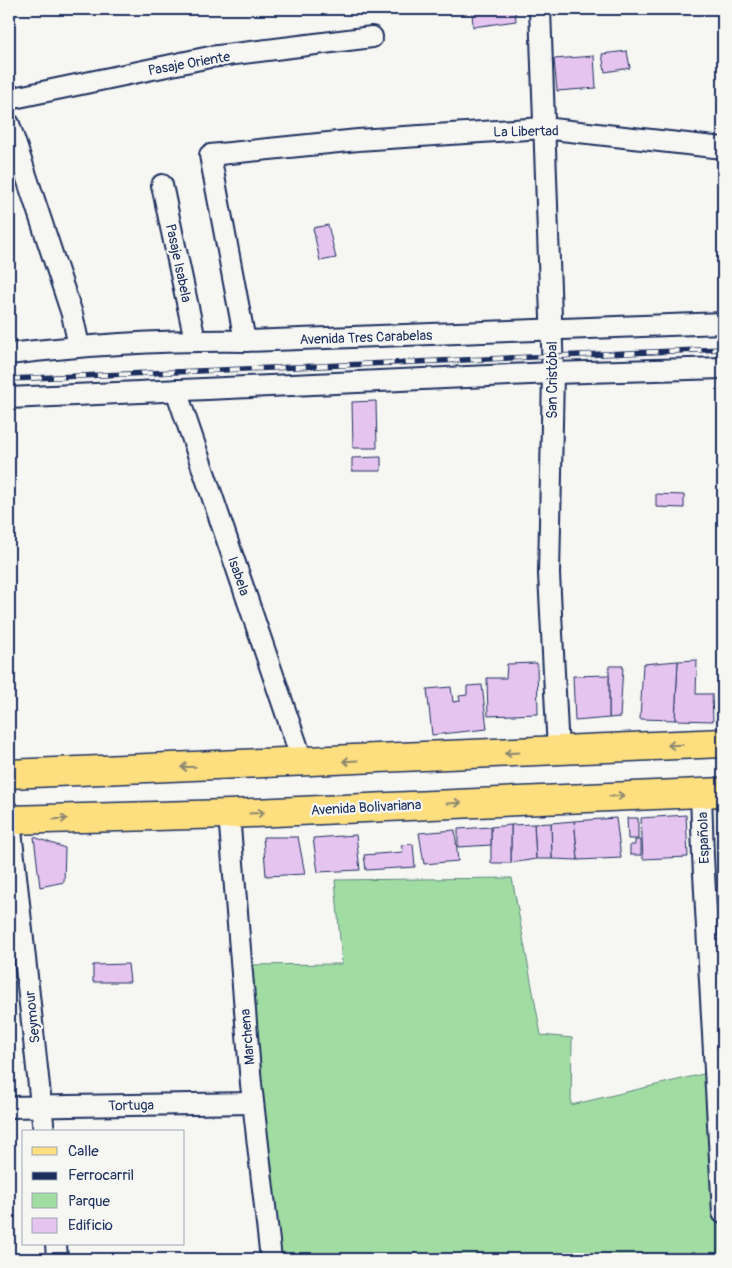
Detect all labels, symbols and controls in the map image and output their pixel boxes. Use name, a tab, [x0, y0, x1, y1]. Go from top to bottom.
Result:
street label: Pasaje Oriente	[147, 48, 231, 79]
street label: La Libertad	[493, 122, 559, 141]
street label: Pasaje Isabela	[162, 222, 195, 304]
street label: Avenida Tres Carabelas	[299, 327, 433, 348]
street label: San Cristóbal	[544, 341, 561, 419]
street label: Isabela	[224, 554, 253, 598]
one-way arrow	[667, 741, 683, 750]
one-way arrow	[504, 748, 520, 757]
one-way arrow	[342, 756, 358, 765]
one-way arrow	[180, 762, 196, 771]
one-way arrow	[608, 791, 624, 800]
street label: Avenida Bolivariana	[310, 796, 422, 819]
one-way arrow	[446, 799, 462, 808]
one-way arrow	[249, 808, 265, 817]
street label: Española	[694, 812, 713, 864]
one-way arrow	[51, 814, 67, 823]
street label: Seymour	[21, 990, 44, 1044]
street label: Marchena	[237, 1008, 258, 1066]
street label: Tortuga	[108, 1097, 154, 1114]
legend	[22, 1130, 185, 1246]
text: Calle	[68, 1142, 99, 1161]
text: Ferrocarril	[68, 1166, 134, 1185]
text: Parque	[68, 1192, 111, 1211]
text: Edificio	[68, 1216, 113, 1235]

